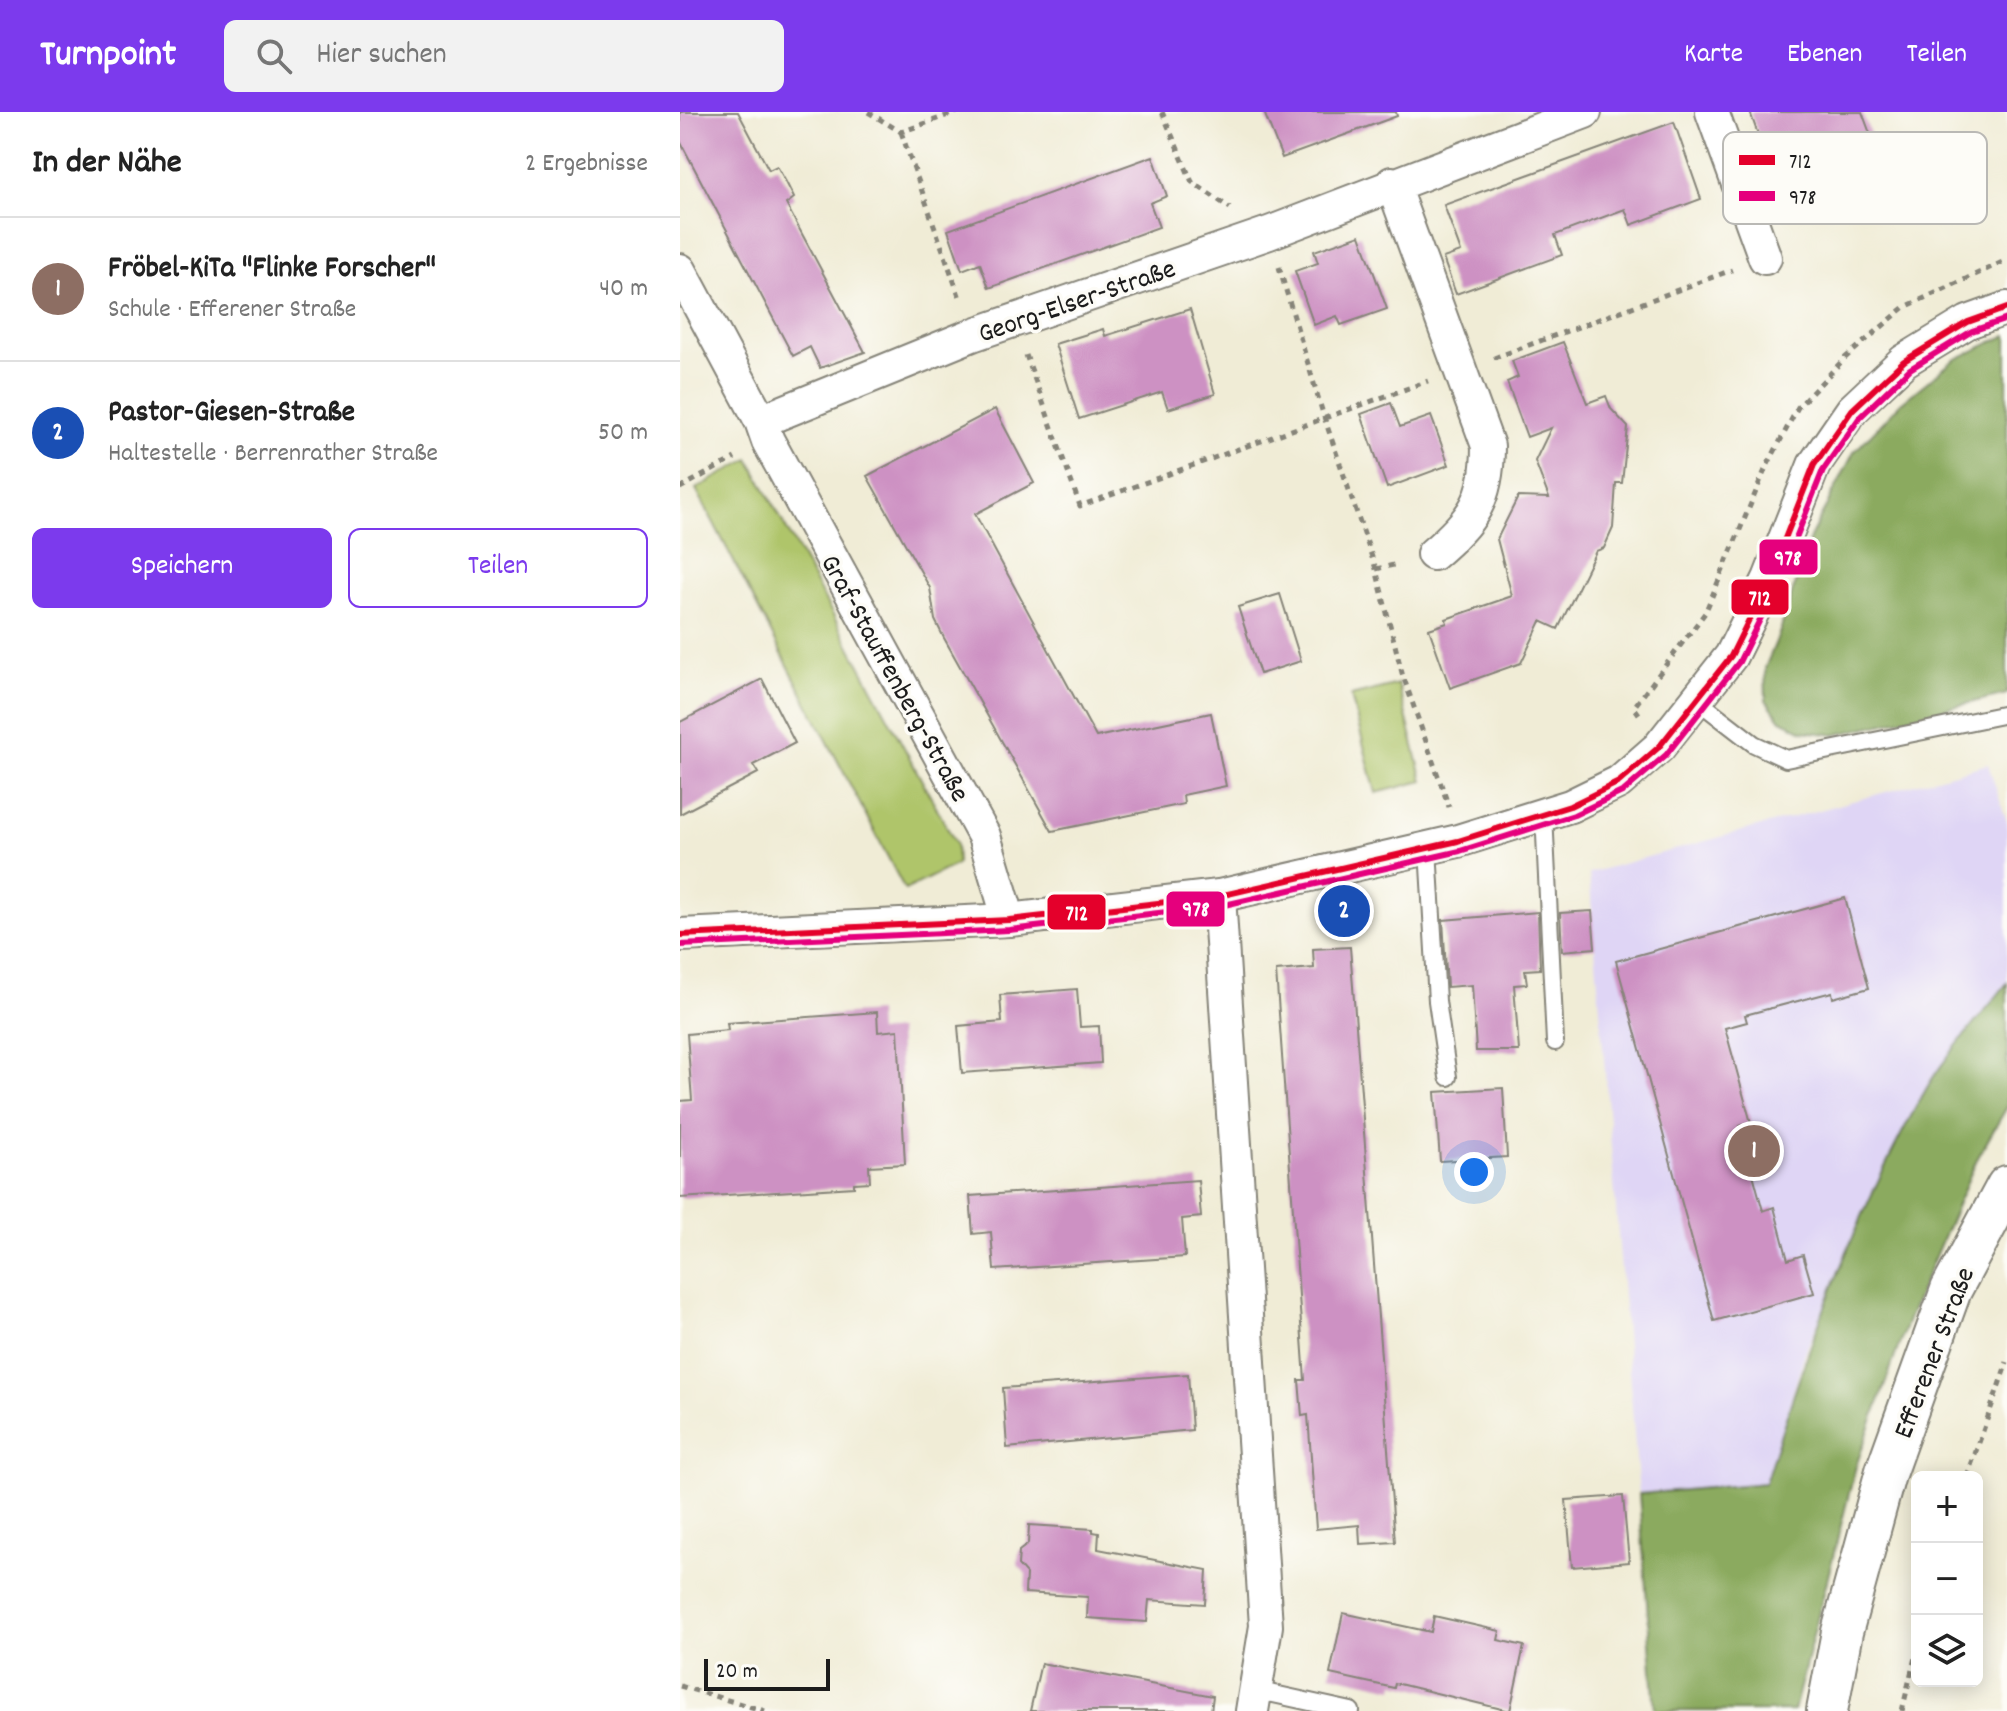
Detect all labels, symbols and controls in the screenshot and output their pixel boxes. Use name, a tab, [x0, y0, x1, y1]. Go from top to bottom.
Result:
search box	[224, 20, 784, 92]
text: Turnpoint	[40, 29, 176, 84]
icon: search	[252, 34, 296, 78]
text: Hier suchen	[316, 35, 447, 78]
text: Karte	[1684, 36, 1743, 76]
text: Ebenen	[1787, 36, 1862, 76]
text: Teilen	[1906, 36, 1967, 76]
legend	[1723, 132, 1987, 224]
text: In der Nähe	[32, 140, 182, 189]
text: 2 Ergebnisse	[525, 146, 648, 183]
text: 712	[1789, 148, 1812, 179]
text: 978	[1789, 184, 1816, 215]
text: Fröbel-KiTa "Flinke Forscher"	[108, 249, 436, 292]
street label: Georg-Elser-Straße	[974, 251, 1182, 356]
text: 1	[55, 271, 61, 308]
text: 40 m	[599, 271, 648, 308]
text: Schule · Efferener Straße	[108, 292, 356, 329]
text: Pastor-Giesen-Straße	[108, 393, 355, 436]
text: 2	[52, 415, 64, 452]
text: 50 m	[598, 415, 648, 452]
text: Haltestelle · Berrenrather Straße	[108, 436, 438, 473]
button: Speichern	[32, 528, 332, 608]
button: Teilen	[348, 528, 648, 608]
line badge: 978	[1758, 538, 1819, 576]
text: 978	[1774, 545, 1802, 576]
street label: Graf-Stauffenberg-Straße	[808, 548, 977, 811]
line badge: 712	[1730, 578, 1790, 616]
text: 712	[1749, 585, 1771, 616]
pin: 2	[1318, 881, 1370, 941]
line badge: 978	[1165, 890, 1226, 928]
line badge: 712	[1046, 893, 1107, 931]
text: 978	[1182, 896, 1210, 927]
text: 712	[1066, 900, 1088, 931]
pin: 1	[1728, 1121, 1780, 1181]
your location	[1454, 1152, 1494, 1192]
street label: Efferener Straße	[1886, 1262, 1988, 1445]
map controls	[1911, 1471, 1983, 1687]
button: +	[1911, 1471, 1983, 1543]
button: −	[1911, 1543, 1983, 1615]
button: layers	[1911, 1615, 1983, 1687]
scale bar	[704, 1655, 830, 1691]
text: 20 m	[716, 1657, 758, 1688]

